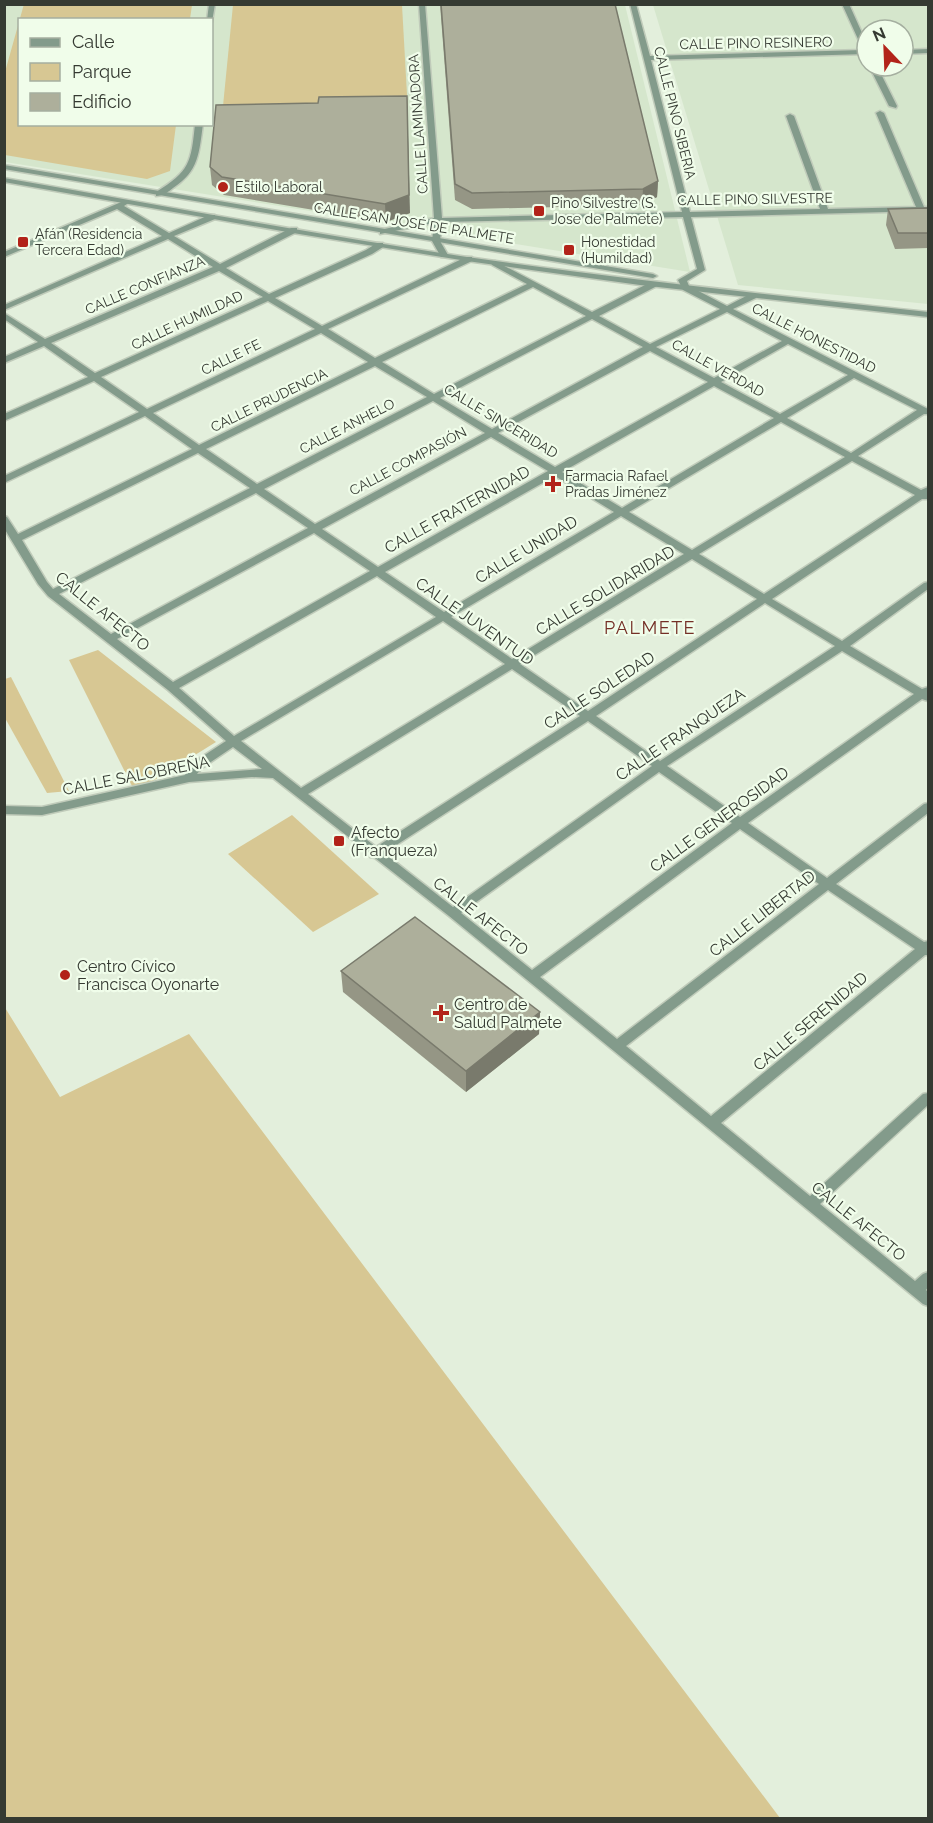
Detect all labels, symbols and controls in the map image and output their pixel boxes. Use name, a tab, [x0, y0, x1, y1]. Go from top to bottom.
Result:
legend	[18, 18, 213, 126]
north arrow	[855, 18, 915, 78]
text: N	[870, 24, 889, 46]
text: Calle	[72, 31, 115, 52]
street label: CALLE PINO RESINERO	[679, 34, 833, 52]
street label: CALLE PINO SIBERIA	[651, 45, 699, 182]
street label: CALLE LAMINADORA	[405, 53, 431, 194]
text: Parque	[72, 61, 132, 82]
text: Edificio	[72, 91, 132, 112]
place label: Estilo Laboral	[235, 179, 323, 195]
marker: Estilo Laboral	[216, 180, 230, 194]
street label: CALLE PINO SILVESTRE	[677, 190, 833, 208]
place label: Pino Silvestre (S. Jose de Palmete)	[551, 195, 663, 227]
street label: CALLE SAN JOSÉ DE PALMETE	[313, 198, 515, 247]
marker: Pino Silvestre (S. Jose de Palmete)	[532, 204, 546, 218]
place label: Afán (Residencia Tercera Edad)	[35, 226, 142, 258]
place label: Honestidad (Humildad)	[581, 234, 655, 266]
marker: Afán (Residencia Tercera Edad)	[16, 235, 30, 249]
marker: Honestidad (Humildad)	[562, 243, 576, 257]
street label: CALLE CONFIANZA	[83, 252, 208, 317]
street label: CALLE HUMILDAD	[129, 287, 245, 353]
street label: CALLE HONESTIDAD	[749, 300, 879, 376]
street label: CALLE FE	[199, 336, 263, 378]
street label: CALLE VERDAD	[669, 336, 767, 400]
street label: CALLE PRUDENCIA	[208, 365, 330, 435]
street label: CALLE SINCERIDAD	[441, 381, 561, 461]
street label: CALLE ANHELO	[297, 395, 397, 457]
street label: CALLE COMPASIÓN	[346, 422, 469, 499]
street label: CALLE FRATERNIDAD	[381, 462, 533, 557]
place label: Farmacia Rafael Pradas Jiménez	[565, 468, 668, 500]
marker: Farmacia Rafael Pradas Jiménez	[546, 477, 560, 491]
street label: CALLE UNIDAD	[472, 511, 581, 587]
street label: CALLE SOLIDARIDAD	[532, 541, 678, 639]
street label: CALLE AFECTO	[52, 568, 154, 655]
street label: CALLE JUVENTUD	[412, 574, 537, 669]
district label: PALMETE	[604, 617, 696, 638]
street label: CALLE SOLEDAD	[540, 648, 658, 733]
street label: CALLE FRANQUEZA	[612, 684, 749, 785]
street label: CALLE SALOBREÑA	[61, 751, 211, 799]
street label: CALLE GENEROSIDAD	[646, 763, 792, 876]
place label: Afecto (Franqueza)	[351, 823, 437, 860]
marker: Afecto (Franqueza)	[332, 834, 346, 848]
street label: CALLE LIBERTAD	[706, 866, 819, 961]
street label: CALLE AFECTO	[429, 873, 532, 959]
place label: Centro Cívico Francisca Oyonarte	[77, 957, 219, 994]
marker: Centro Cívico Francisca Oyonarte	[58, 968, 72, 982]
street label: CALLE SERENIDAD	[749, 968, 871, 1075]
place label: Centro de Salud Palmete	[454, 995, 562, 1032]
marker: Centro de Salud Palmete	[432, 1004, 450, 1022]
street label: CALLE AFECTO	[808, 1178, 910, 1265]

